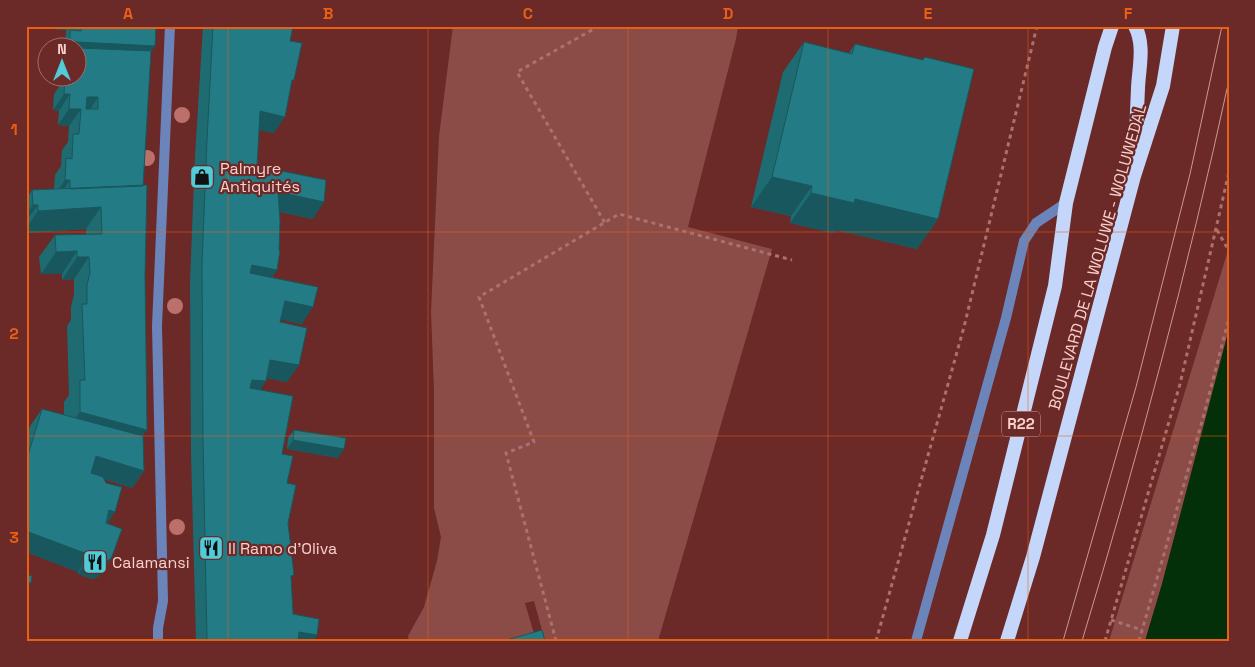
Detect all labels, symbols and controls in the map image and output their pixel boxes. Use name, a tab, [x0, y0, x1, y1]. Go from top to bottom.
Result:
text: A	[123, 3, 133, 24]
text: B	[323, 3, 333, 24]
text: C	[523, 3, 533, 24]
text: D	[723, 3, 733, 24]
text: E	[924, 3, 933, 24]
text: F	[1124, 3, 1133, 24]
north arrow	[38, 38, 88, 88]
text: N	[57, 40, 67, 58]
street label: BOULEVARD DE LA WOLUWE - WOLUWEDAL	[1044, 102, 1151, 412]
text: 1	[10, 119, 18, 140]
place label: Palmyre Antiquités	[220, 158, 300, 197]
shop icon: Palmyre Antiquités	[189, 164, 215, 190]
text: 2	[9, 323, 19, 344]
road number: R22	[1002, 412, 1040, 436]
text: 3	[9, 527, 19, 548]
restaurant icon: Il Ramo d'Oliva	[198, 535, 224, 561]
place label: Il Ramo d'Oliva	[228, 538, 337, 559]
restaurant icon: Calamansi	[82, 549, 108, 575]
place label: Calamansi	[112, 552, 190, 573]

